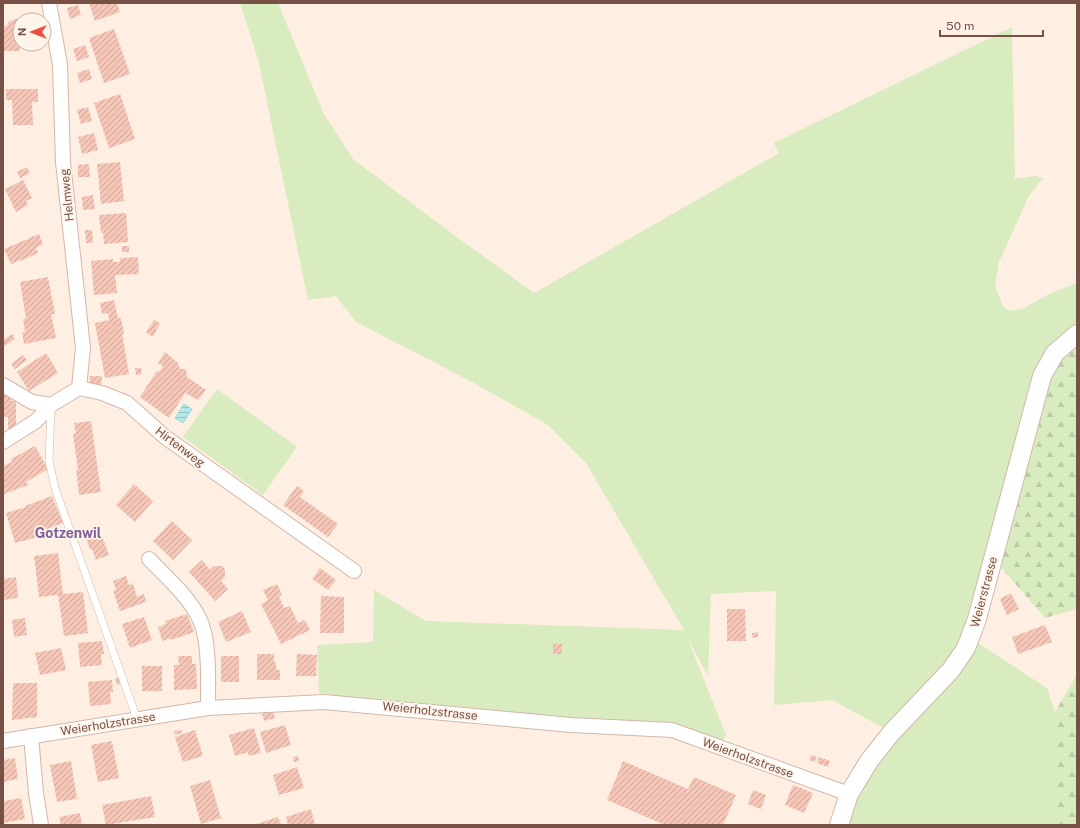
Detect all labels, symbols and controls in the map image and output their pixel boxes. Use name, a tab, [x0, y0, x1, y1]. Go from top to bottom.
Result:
north arrow	[12, 12, 52, 52]
scale bar	[940, 12, 1043, 38]
text: 50 m	[946, 19, 974, 33]
text: N	[16, 28, 28, 36]
street label: Helmweg	[57, 168, 77, 222]
street label: Hirtenweg	[153, 424, 207, 470]
district label: Gotzenwil	[35, 525, 102, 541]
street label: Weierstrasse	[968, 555, 1000, 629]
street label: Weierholzstrasse	[382, 699, 479, 723]
street label: Weierholzstrasse	[60, 710, 157, 738]
street label: Weierholzstrasse	[701, 735, 796, 781]

